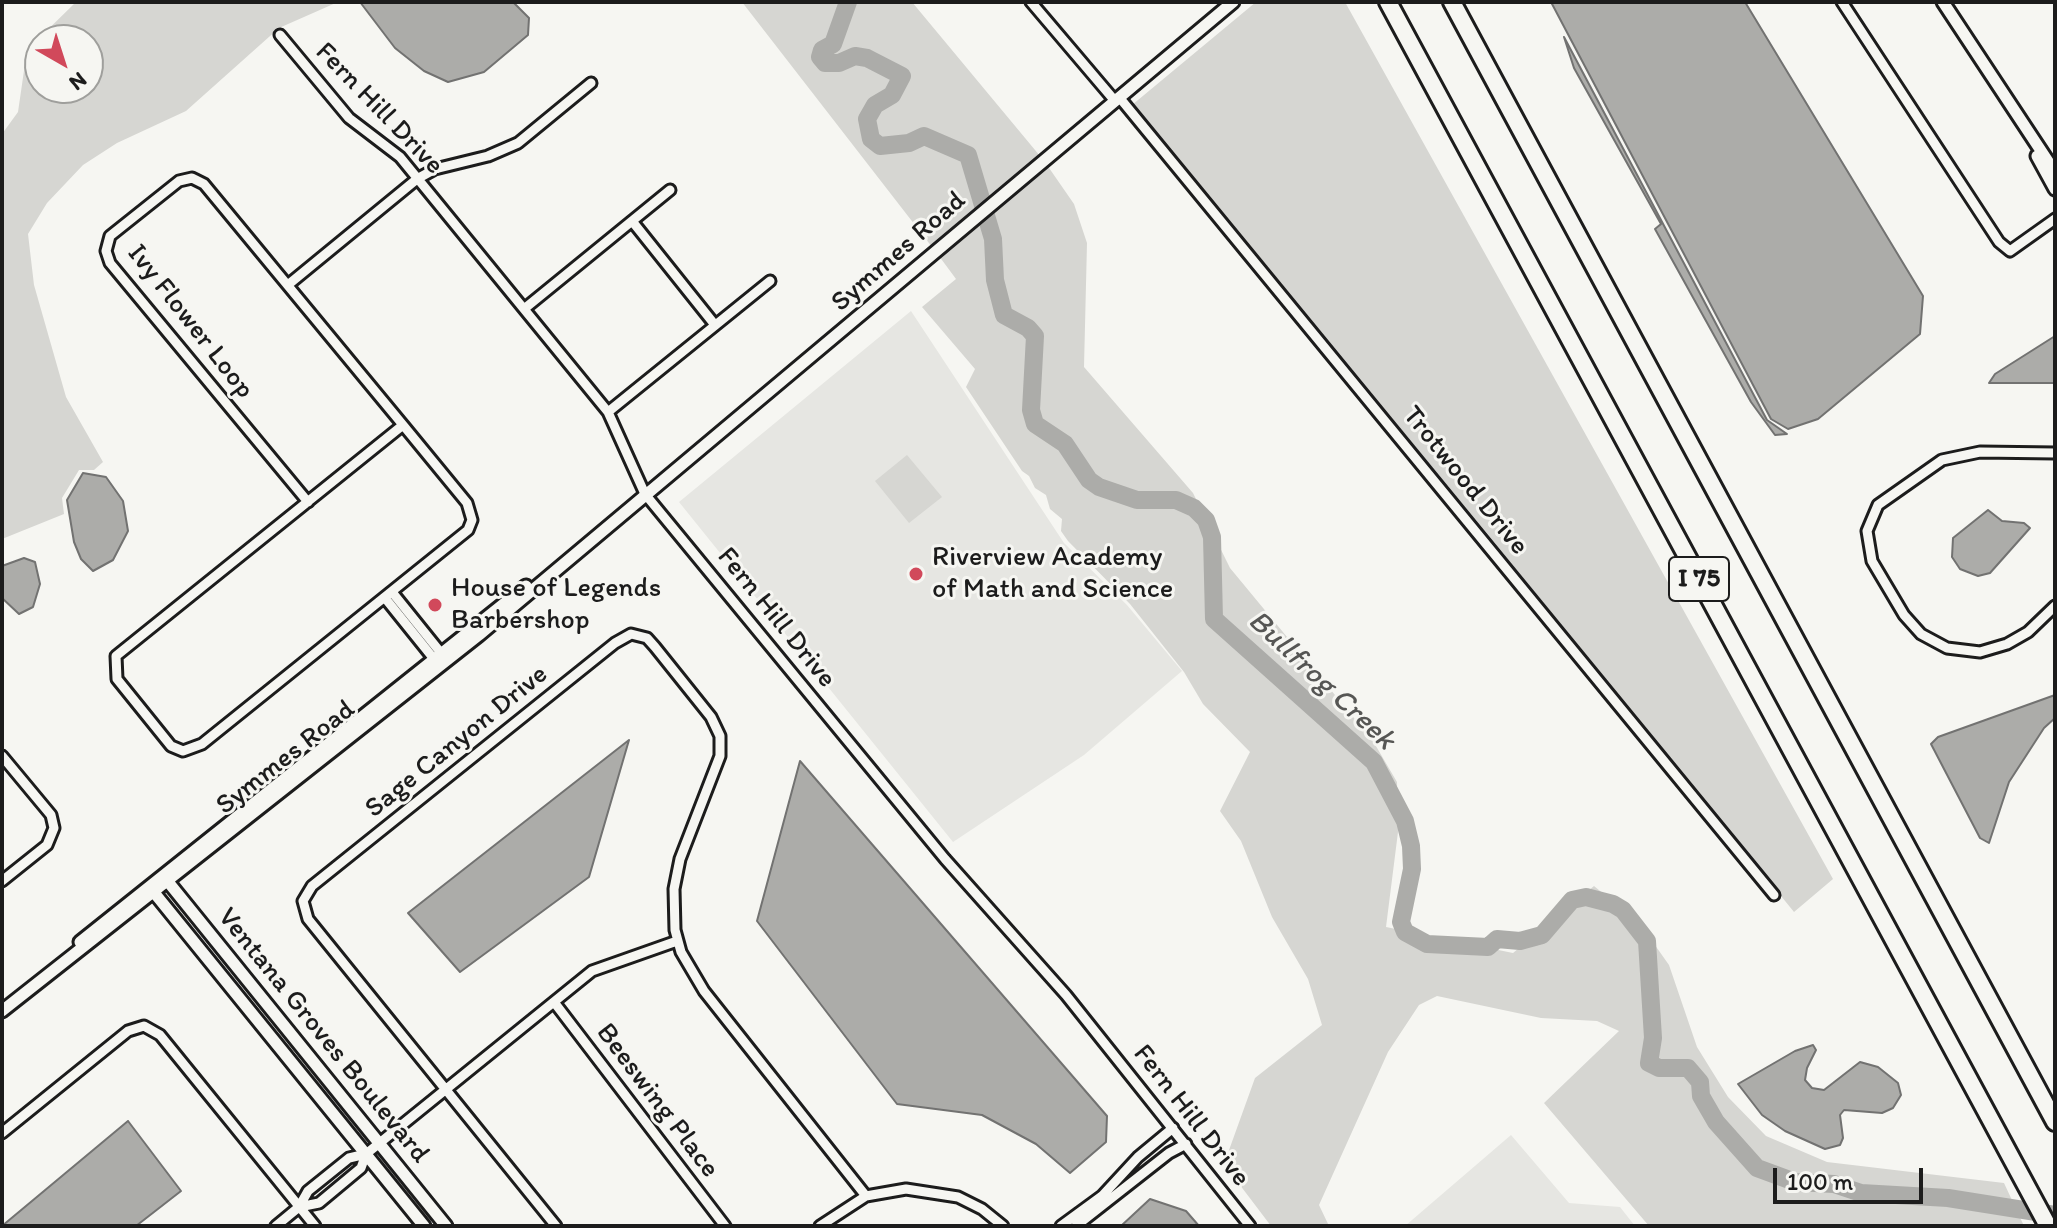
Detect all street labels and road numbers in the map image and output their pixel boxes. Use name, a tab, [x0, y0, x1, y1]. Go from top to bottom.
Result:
street label: Fern Hill Drive	[308, 36, 450, 182]
street label: Symmes Road	[825, 184, 973, 320]
street label: Ivy Flower Loop	[119, 238, 261, 406]
street label: Trotwood Drive	[1395, 400, 1535, 562]
street label: Fern Hill Drive	[709, 541, 843, 695]
road number: I 75	[1669, 557, 1729, 601]
street label: Sage Canyon Drive	[359, 658, 555, 826]
street label: Symmes Road	[210, 693, 362, 823]
street label: Ventana Groves Boulevard	[210, 902, 436, 1170]
street label: Beeswing Place	[588, 1017, 726, 1185]
street label: Fern Hill Drive	[1125, 1038, 1257, 1194]

